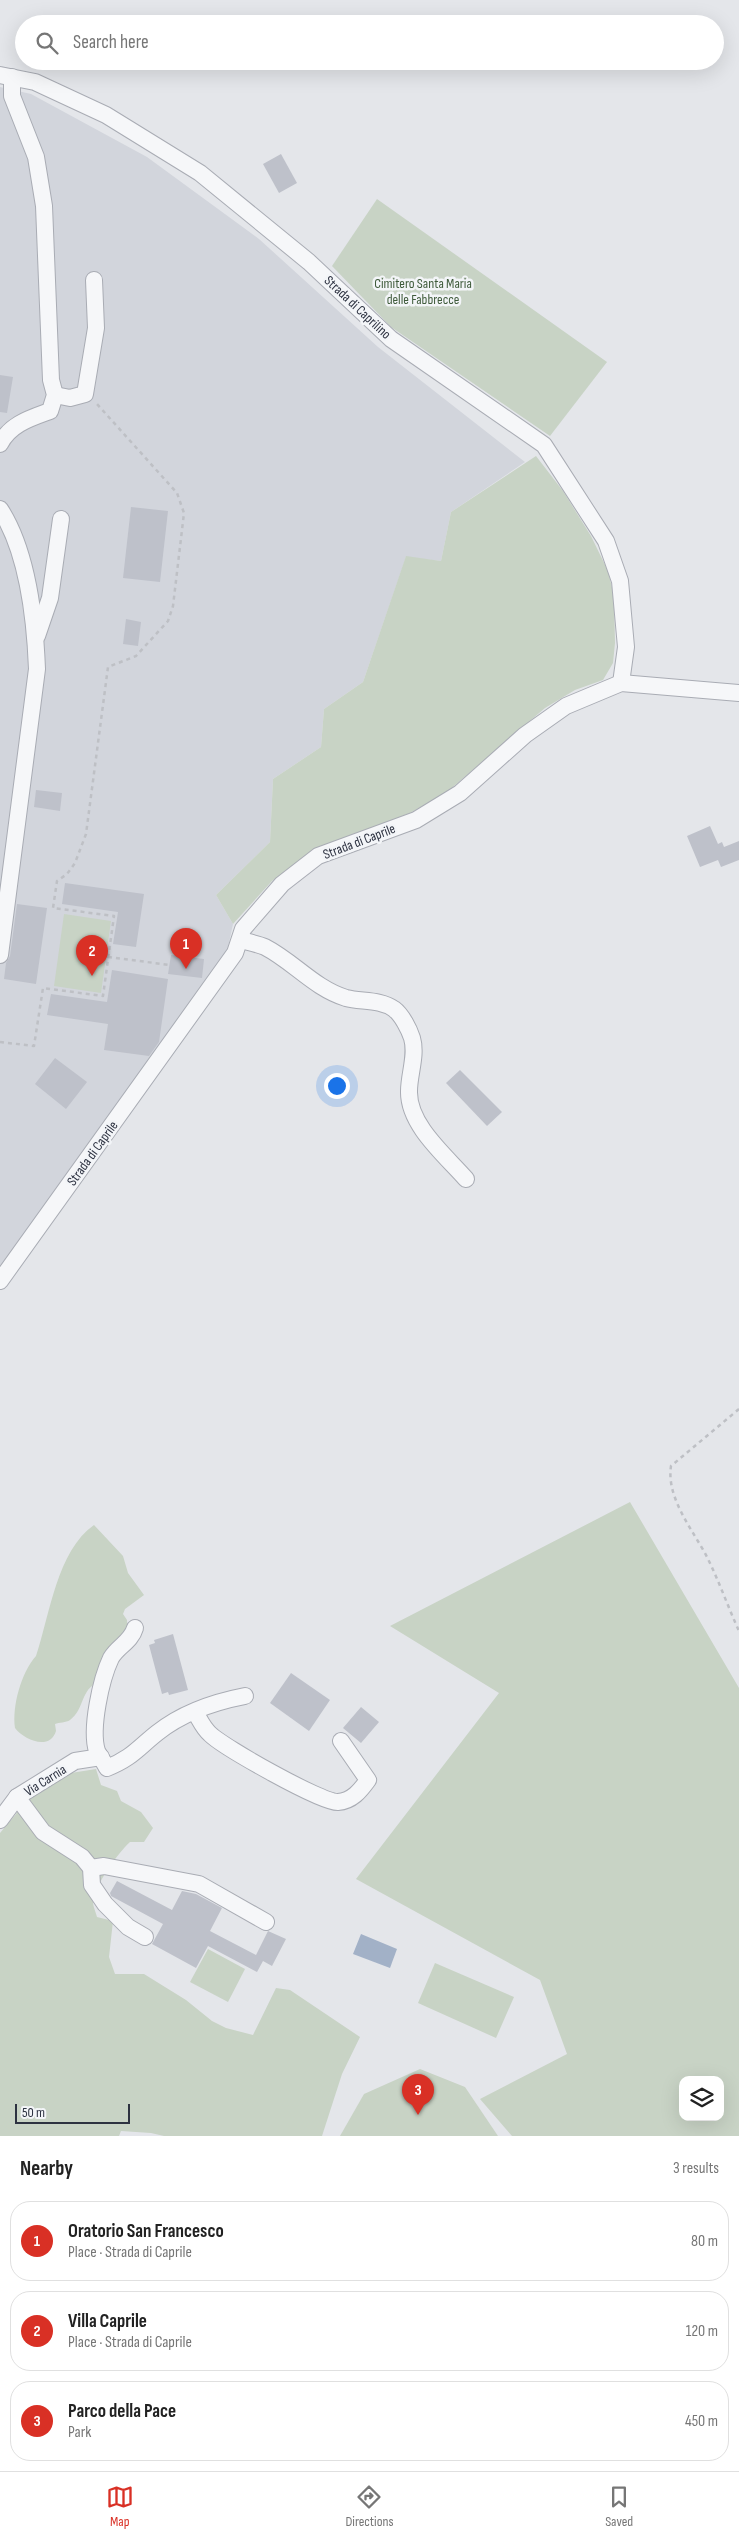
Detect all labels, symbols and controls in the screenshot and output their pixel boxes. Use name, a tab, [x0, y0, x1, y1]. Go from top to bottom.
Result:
search box	[15, 15, 724, 70]
icon: search	[33, 29, 61, 57]
text: Search here	[73, 31, 149, 54]
street label: Strada di Caprilino	[321, 272, 395, 343]
park label: Cimitero Santa Maria delle Fabbrecce	[374, 275, 472, 308]
street label: Strada di Caprile	[321, 820, 398, 863]
pin: 1	[170, 928, 202, 969]
pin: 2	[76, 935, 108, 976]
your location	[324, 1073, 350, 1099]
street label: Strada di Caprile	[63, 1117, 122, 1189]
street label: Via Carnia	[21, 1761, 69, 1800]
pin: 3	[402, 2074, 434, 2115]
map controls	[679, 2076, 724, 2121]
button: layers	[679, 2076, 724, 2121]
scale bar	[15, 2101, 130, 2124]
text: 50 m	[22, 2104, 45, 2121]
text: Nearby	[20, 2156, 73, 2181]
text: 3 results	[673, 2159, 719, 2178]
text: Oratorio San Francesco	[68, 2220, 224, 2243]
text: 1	[34, 2232, 40, 2251]
text: 80 m	[691, 2232, 718, 2251]
text: Place · Strada di Caprile	[68, 2243, 192, 2262]
text: Villa Caprile	[68, 2310, 147, 2333]
text: 2	[33, 2322, 41, 2341]
text: 120 m	[686, 2322, 718, 2341]
text: Place · Strada di Caprile	[68, 2333, 192, 2352]
text: Parco della Pace	[68, 2400, 176, 2423]
text: 3	[33, 2412, 41, 2431]
text: 450 m	[685, 2412, 718, 2431]
text: Park	[68, 2423, 91, 2442]
tab: Map	[106, 2483, 134, 2530]
tab: Directions	[345, 2483, 394, 2530]
tab: Saved	[605, 2483, 633, 2530]

